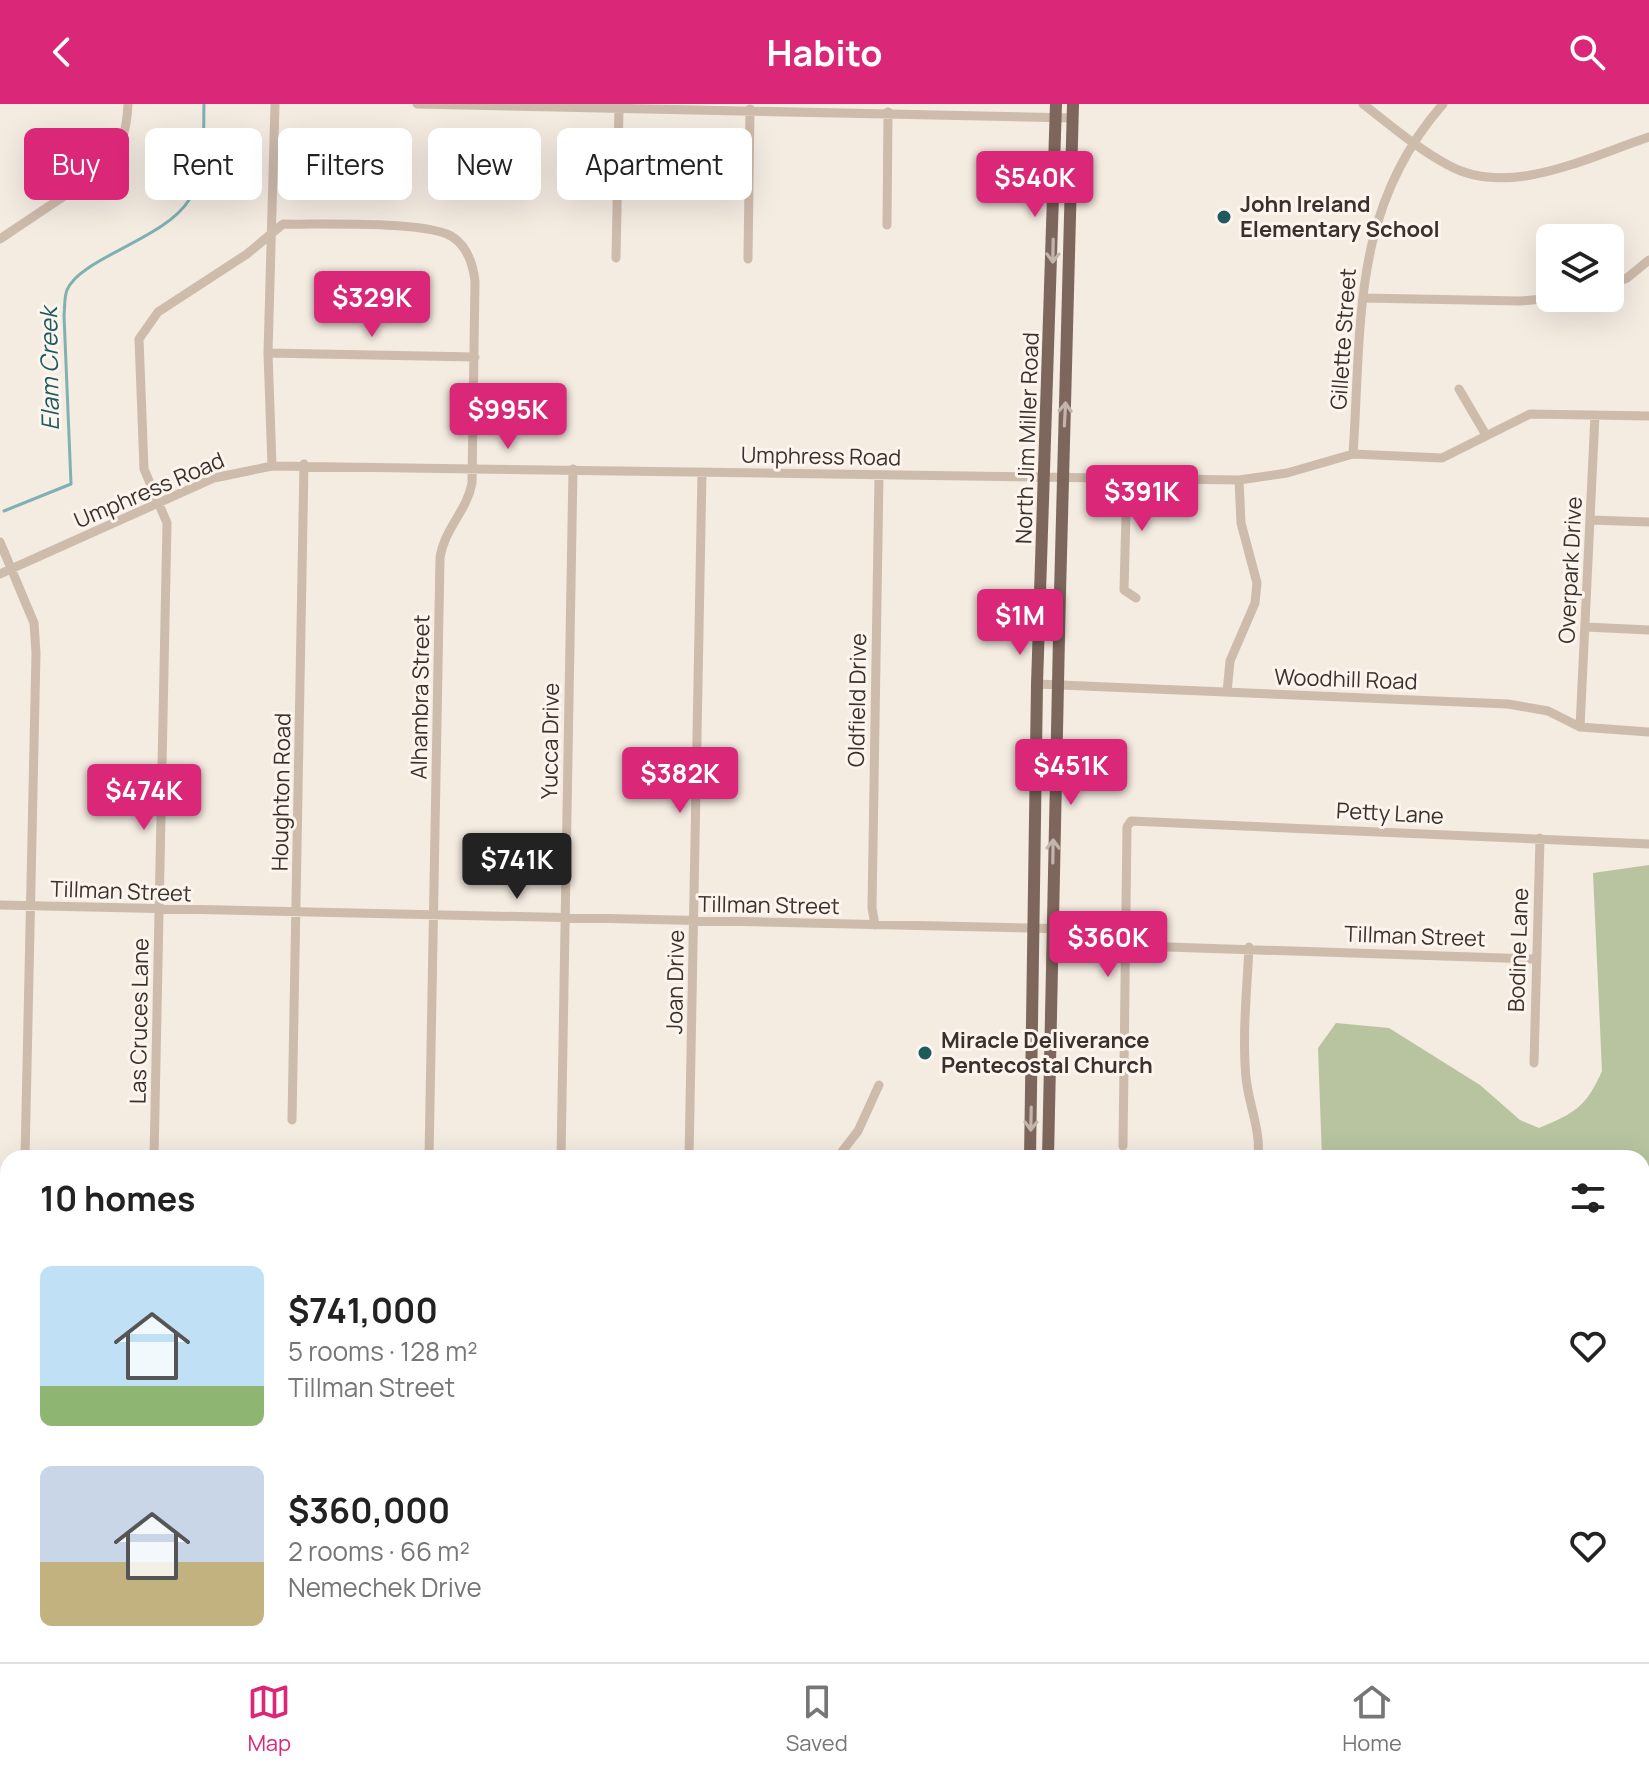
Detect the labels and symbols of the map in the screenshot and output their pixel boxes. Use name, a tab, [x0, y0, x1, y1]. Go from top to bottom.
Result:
pin: $540K	[979, 151, 1091, 219]
place label: John Ireland Elementary School	[1240, 189, 1440, 244]
marker: John Ireland Elementary School	[1215, 208, 1233, 226]
one-way arrow	[1045, 237, 1060, 264]
street label: Gillette Street	[1323, 267, 1363, 411]
pin: $329K	[316, 271, 428, 339]
water label: Elam Creek	[31, 304, 66, 431]
street label: North Jim Miller Road	[1008, 332, 1046, 544]
pin: $995K	[452, 383, 564, 451]
one-way arrow	[1058, 401, 1073, 428]
street label: Umphress Road	[741, 440, 901, 472]
street label: Umphress Road	[69, 445, 229, 535]
pin: $391K	[1086, 465, 1198, 533]
street label: Overpark Drive	[1551, 495, 1589, 644]
pin: $1M	[981, 589, 1059, 657]
street label: Alhambra Street	[404, 614, 436, 780]
street label: Oldfield Drive	[841, 633, 873, 767]
street label: Woodhill Road	[1274, 662, 1418, 696]
street label: Yucca Drive	[534, 682, 566, 799]
street label: Houghton Road	[265, 713, 297, 871]
pin: $451K	[1015, 739, 1127, 807]
pin: $382K	[624, 747, 736, 815]
pin: $474K	[88, 764, 200, 832]
street label: Petty Lane	[1335, 795, 1445, 831]
pin: $741K	[461, 833, 573, 901]
one-way arrow	[1045, 838, 1060, 865]
street label: Tillman Street	[50, 874, 192, 908]
street label: Bodine Lane	[1501, 887, 1535, 1013]
street label: Tillman Street	[698, 889, 840, 921]
pin: $360K	[1052, 911, 1164, 979]
street label: Tillman Street	[1344, 919, 1486, 953]
street label: Joan Drive	[659, 929, 691, 1034]
street label: Las Cruces Lane	[123, 938, 155, 1104]
place label: Miracle Deliverance Pentecostal Church	[941, 1025, 1153, 1080]
marker: Miracle Deliverance Pentecostal Church	[916, 1044, 934, 1062]
one-way arrow	[1023, 1105, 1038, 1132]

